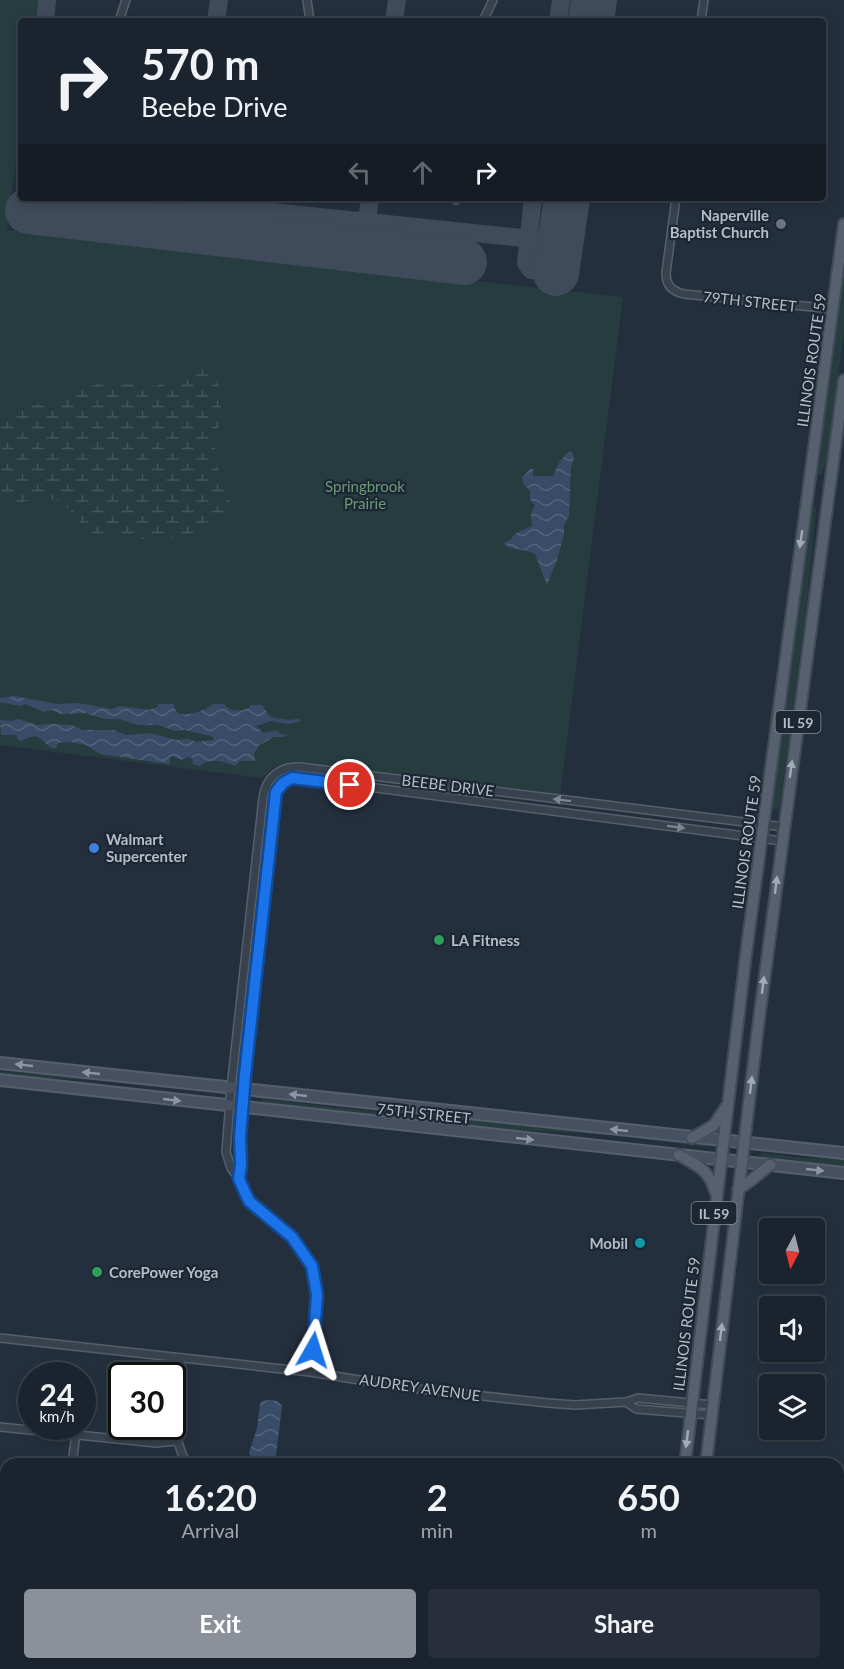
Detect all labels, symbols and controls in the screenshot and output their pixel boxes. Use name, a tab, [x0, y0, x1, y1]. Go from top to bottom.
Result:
text: 570 m	[141, 39, 259, 89]
icon: right	[42, 42, 120, 120]
text: Beebe Drive	[141, 90, 287, 123]
icon: left	[343, 156, 376, 189]
icon: ahead	[406, 156, 439, 189]
icon: right	[469, 156, 502, 189]
place label: Naperville Baptist Church	[670, 206, 769, 241]
marker: Naperville Baptist Church	[774, 217, 788, 231]
street label: 79TH STREET	[702, 287, 798, 315]
street label: ILLINOIS ROUTE 59	[793, 292, 829, 428]
park label: Springbrook Prairie	[325, 477, 405, 512]
one-way arrow	[797, 530, 806, 549]
road number: IL 59	[776, 711, 820, 733]
pin	[324, 759, 375, 810]
one-way arrow	[787, 760, 796, 779]
icon: arrive	[333, 768, 366, 801]
street label: BEEBE DRIVE	[401, 770, 495, 800]
street label: ILLINOIS ROUTE 59	[728, 774, 764, 910]
one-way arrow	[552, 795, 571, 805]
one-way arrow	[667, 822, 686, 831]
place label: Walmart Supercenter	[106, 830, 187, 865]
marker: Walmart Supercenter	[87, 841, 101, 855]
one-way arrow	[772, 875, 781, 894]
place label: LA Fitness	[451, 931, 520, 949]
marker: LA Fitness	[432, 933, 446, 947]
one-way arrow	[759, 975, 768, 994]
one-way arrow	[14, 1061, 33, 1070]
one-way arrow	[81, 1068, 100, 1078]
one-way arrow	[746, 1076, 756, 1095]
one-way arrow	[289, 1090, 308, 1100]
one-way arrow	[163, 1095, 182, 1105]
street label: 75TH STREET	[376, 1099, 472, 1127]
one-way arrow	[610, 1125, 629, 1135]
one-way arrow	[515, 1134, 534, 1144]
one-way arrow	[805, 1165, 824, 1175]
road number: IL 59	[692, 1202, 736, 1224]
north arrow	[759, 1218, 825, 1284]
map controls	[759, 1218, 825, 1440]
place label: Mobil	[589, 1234, 628, 1252]
marker: Mobil	[633, 1236, 647, 1250]
street label: ILLINOIS ROUTE 59	[669, 1256, 703, 1392]
place label: CorePower Yoga	[109, 1263, 218, 1281]
marker: CorePower Yoga	[90, 1265, 104, 1279]
button: sound	[759, 1296, 825, 1362]
position arrow	[281, 1318, 345, 1382]
one-way arrow	[716, 1322, 725, 1341]
speed limit sign: 30	[108, 1362, 186, 1440]
street label: AUDREY AVENUE	[358, 1370, 482, 1404]
button: layers	[759, 1374, 825, 1440]
text: 24	[40, 1376, 74, 1412]
text: km/h	[39, 1407, 75, 1425]
one-way arrow	[683, 1430, 692, 1449]
text: 16:20	[164, 1475, 257, 1519]
text: 2	[427, 1475, 448, 1519]
text: 650	[617, 1475, 680, 1519]
text: Arrival	[182, 1518, 239, 1542]
text: min	[421, 1518, 453, 1542]
text: m	[640, 1518, 657, 1542]
button: Exit	[24, 1589, 416, 1658]
button: Share	[428, 1589, 820, 1658]

